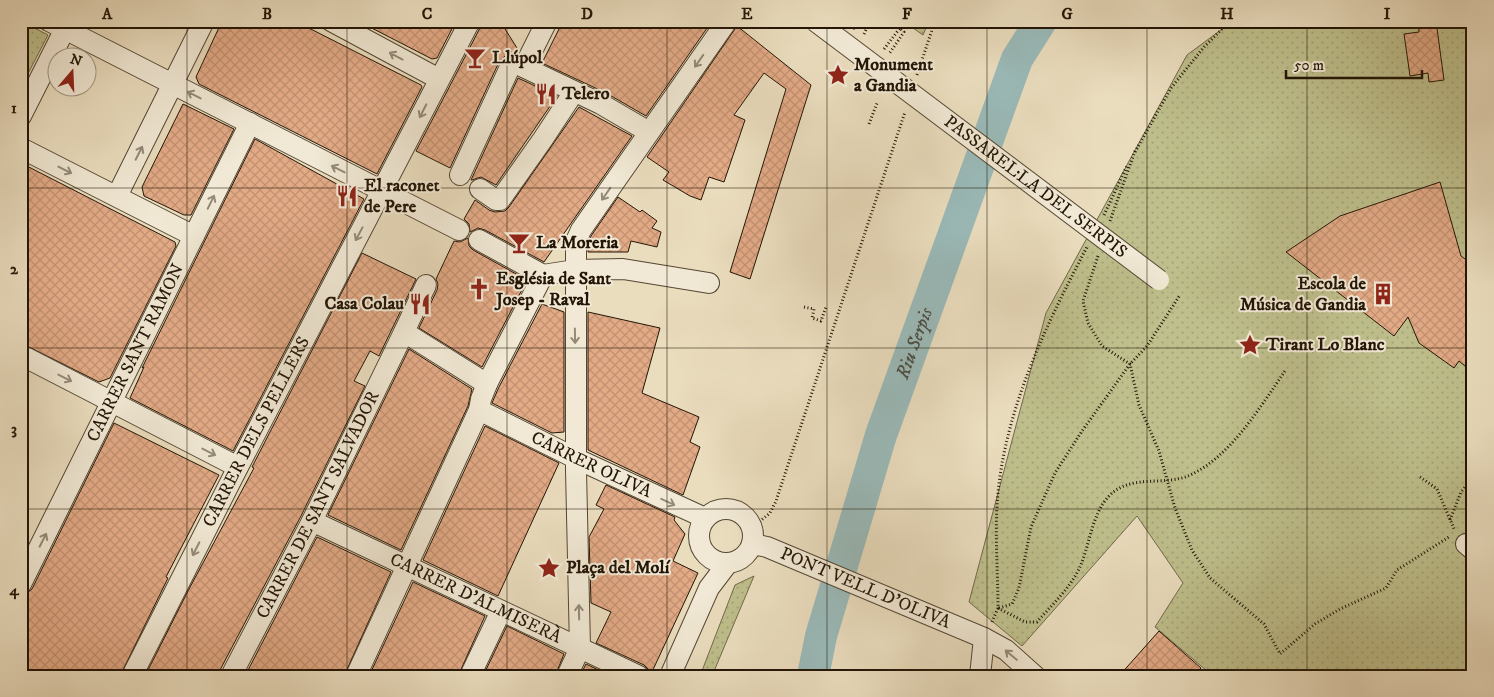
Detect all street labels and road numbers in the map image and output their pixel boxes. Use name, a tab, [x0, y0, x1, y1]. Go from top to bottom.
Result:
street label: PASSAREL·LA DEL SERPIS	[939, 111, 1132, 263]
street label: CARRER SANT RAMON	[82, 260, 189, 446]
street label: CARRER DELS PELLERS	[198, 333, 315, 531]
street label: CARRER DE SANT SALVADOR	[252, 387, 385, 623]
street label: CARRER OLIVA	[527, 427, 656, 503]
street label: PONT VELL D’OLIVA	[777, 543, 954, 634]
street label: CARRER D'ALMISERÀ	[386, 548, 566, 649]

